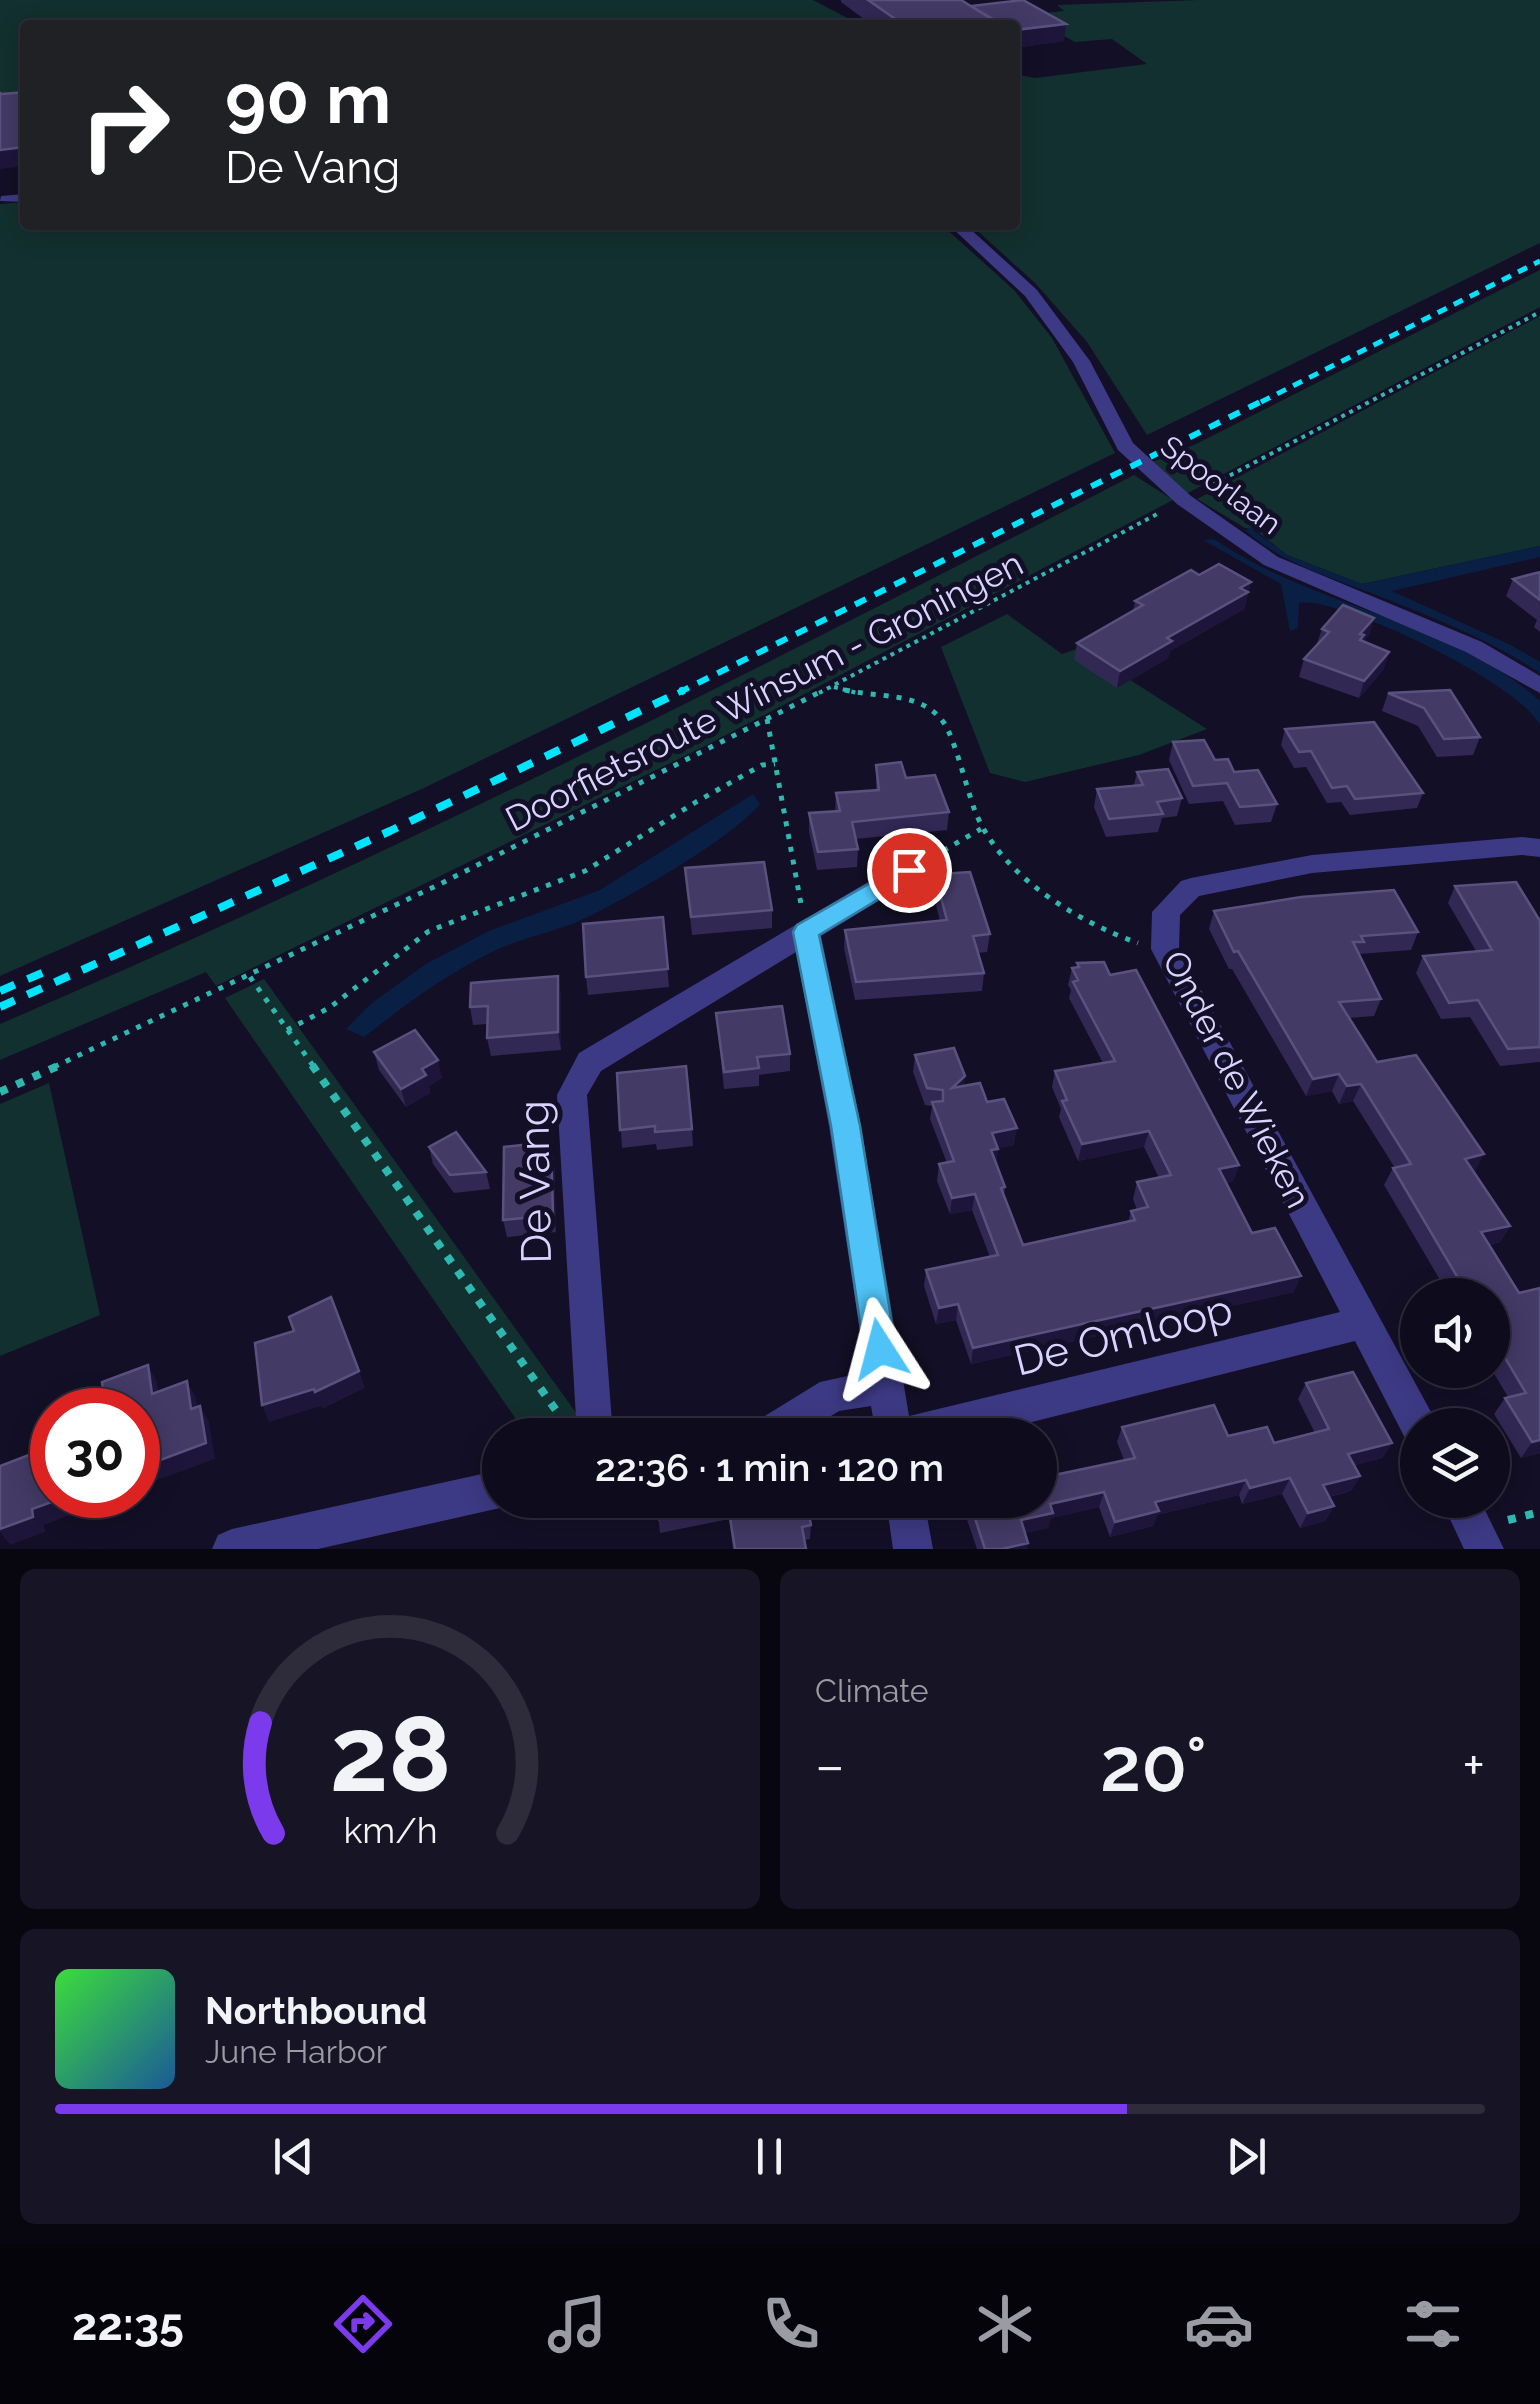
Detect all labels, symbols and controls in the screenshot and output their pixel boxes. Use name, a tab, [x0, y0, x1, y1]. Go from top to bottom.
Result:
text: 90 m	[225, 57, 391, 139]
icon: right	[60, 60, 190, 190]
text: De Vang	[225, 141, 400, 194]
street label: Spoorlaan	[1154, 429, 1288, 541]
street label: Doorfietsroute Winsum - Groningen	[499, 542, 1029, 840]
pin	[867, 828, 952, 913]
icon: arrive	[882, 843, 937, 898]
street label: Onder de Wieken	[1155, 944, 1319, 1214]
street label: De Vang	[509, 1100, 561, 1264]
map controls	[1400, 1278, 1510, 1518]
button: sound	[1400, 1278, 1510, 1388]
street label: De Omloop	[1009, 1284, 1237, 1386]
position arrow	[828, 1297, 932, 1401]
speed limit sign: 30	[30, 1388, 160, 1518]
button: layers	[1400, 1408, 1510, 1518]
text: 22:36 · 1 min · 120 m	[595, 1445, 944, 1490]
text: Climate	[815, 1672, 929, 1709]
text: 28	[329, 1693, 451, 1815]
text: 20°	[1100, 1720, 1207, 1809]
text: −	[815, 1733, 845, 1798]
text: +	[1462, 1733, 1485, 1798]
text: km/h	[343, 1809, 437, 1851]
text: Northbound	[205, 1988, 427, 2033]
text: June Harbor	[205, 2033, 387, 2070]
icon: previous	[266, 2129, 321, 2184]
icon: pause	[742, 2129, 797, 2184]
icon: next	[1219, 2129, 1274, 2184]
icon: directions	[328, 2289, 398, 2359]
icon: music	[542, 2289, 612, 2359]
icon: phone	[756, 2289, 826, 2359]
icon: climate	[970, 2289, 1040, 2359]
icon: car	[1184, 2289, 1254, 2359]
icon: filters	[1398, 2289, 1468, 2359]
text: 22:35	[72, 2298, 184, 2351]

